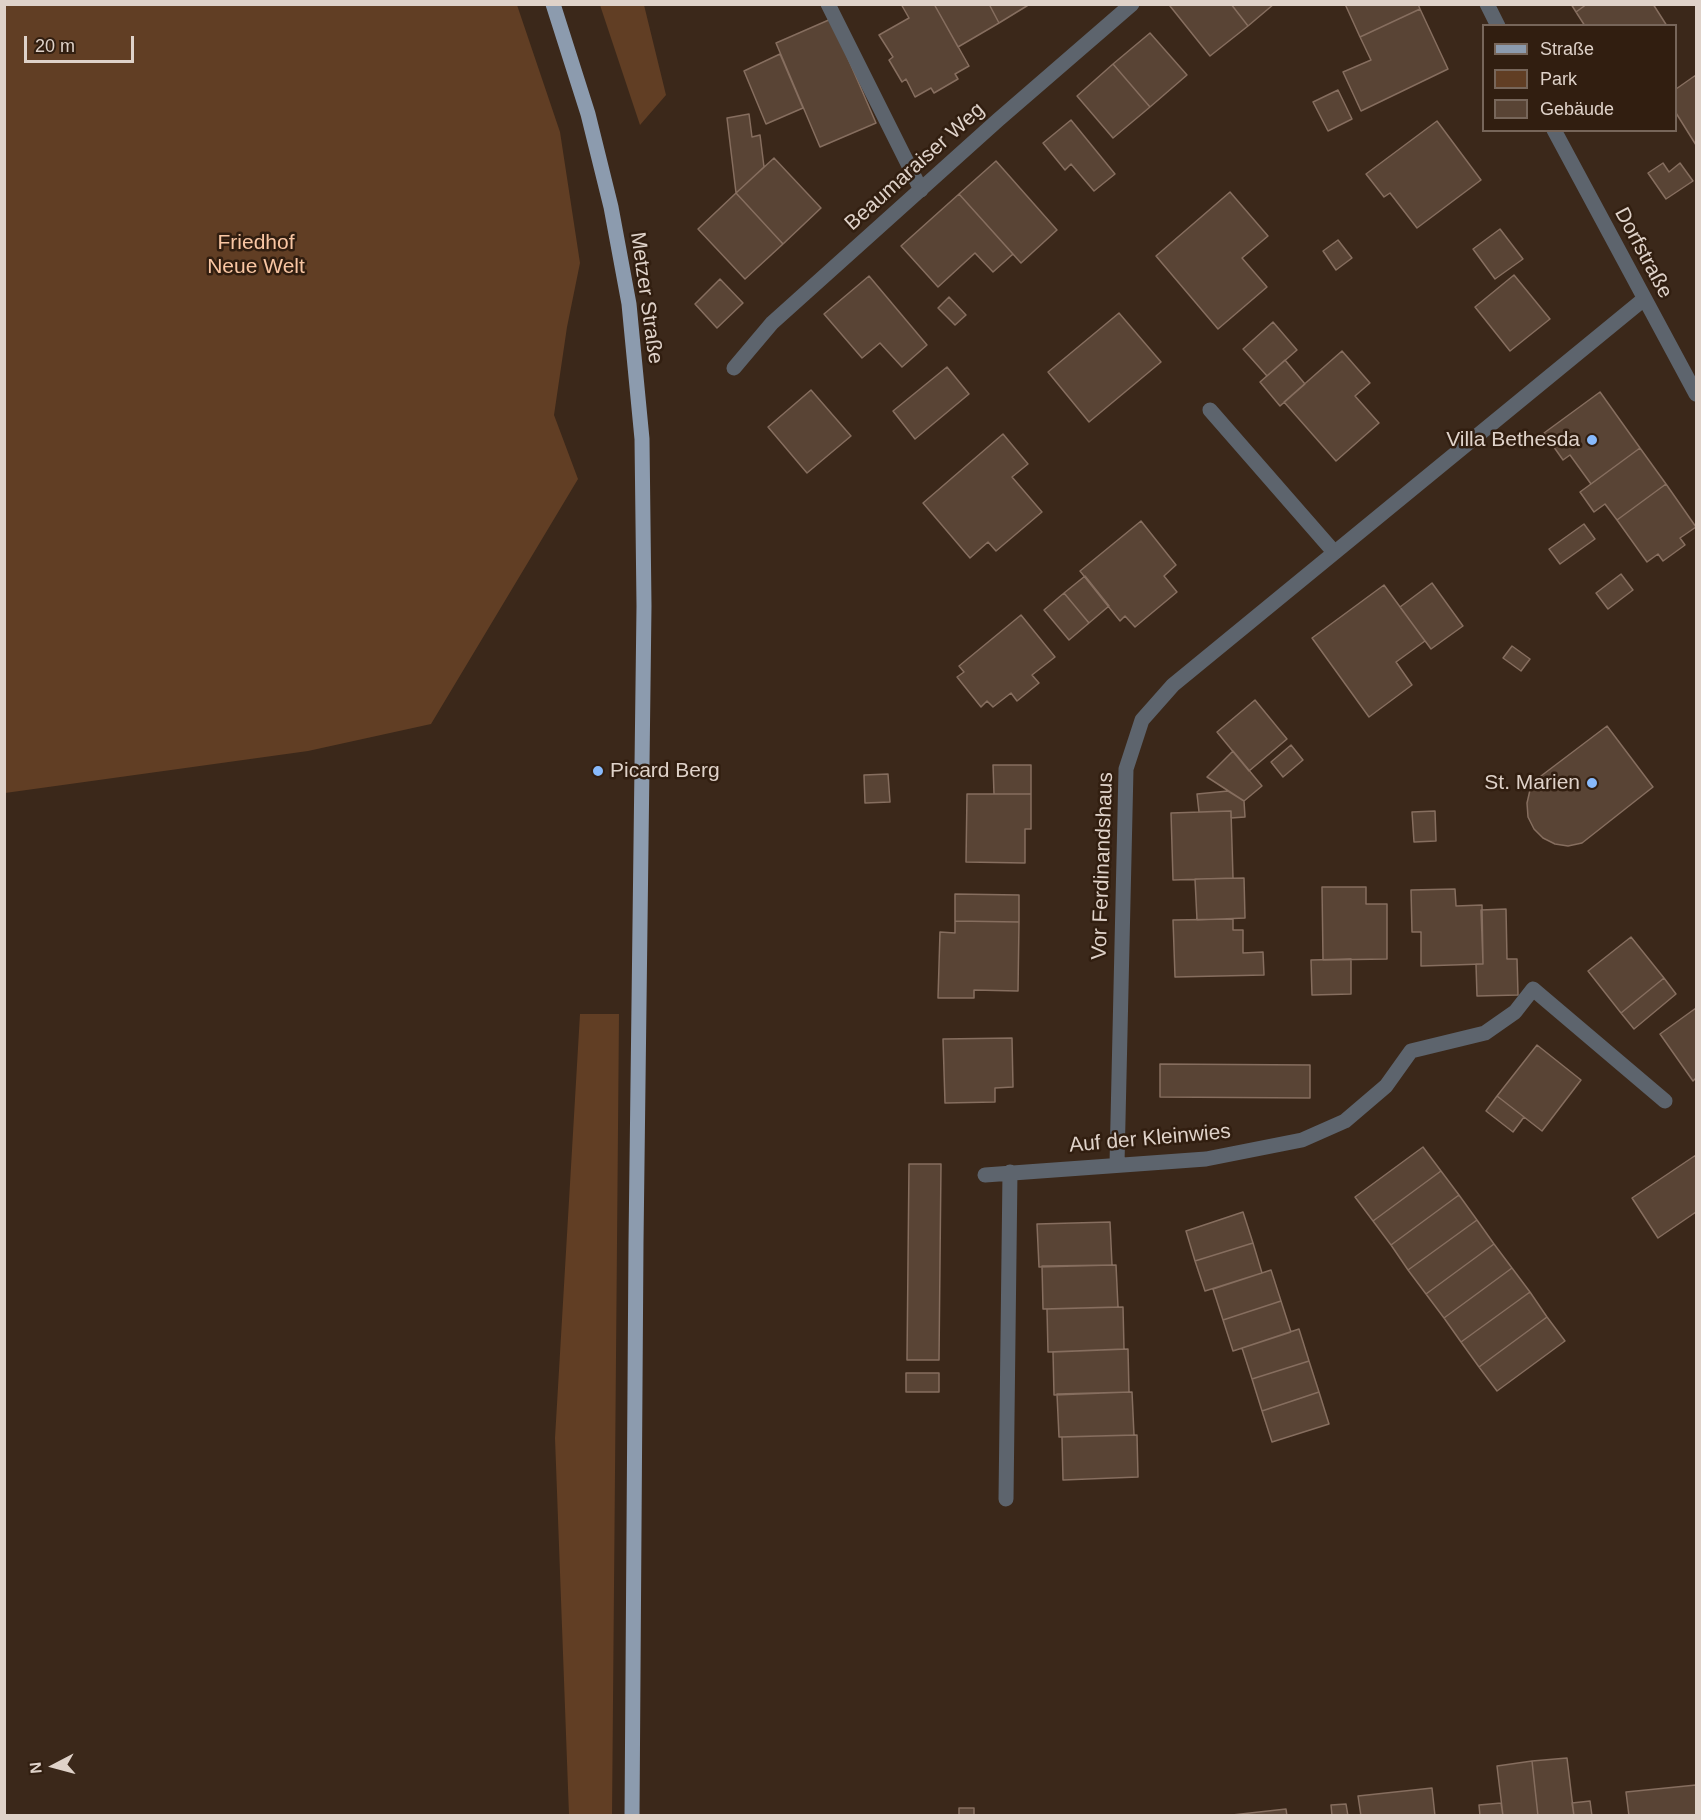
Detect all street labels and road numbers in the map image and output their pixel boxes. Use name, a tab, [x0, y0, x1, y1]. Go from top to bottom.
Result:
street label: Beaumaraiser Weg	[840, 98, 990, 236]
street label: Dorfstraße	[1609, 203, 1677, 303]
street label: Metzer Straße	[624, 230, 668, 366]
street label: Vor Ferdinandshaus	[1087, 772, 1119, 960]
street label: Auf der Kleinwies	[1068, 1119, 1232, 1159]

